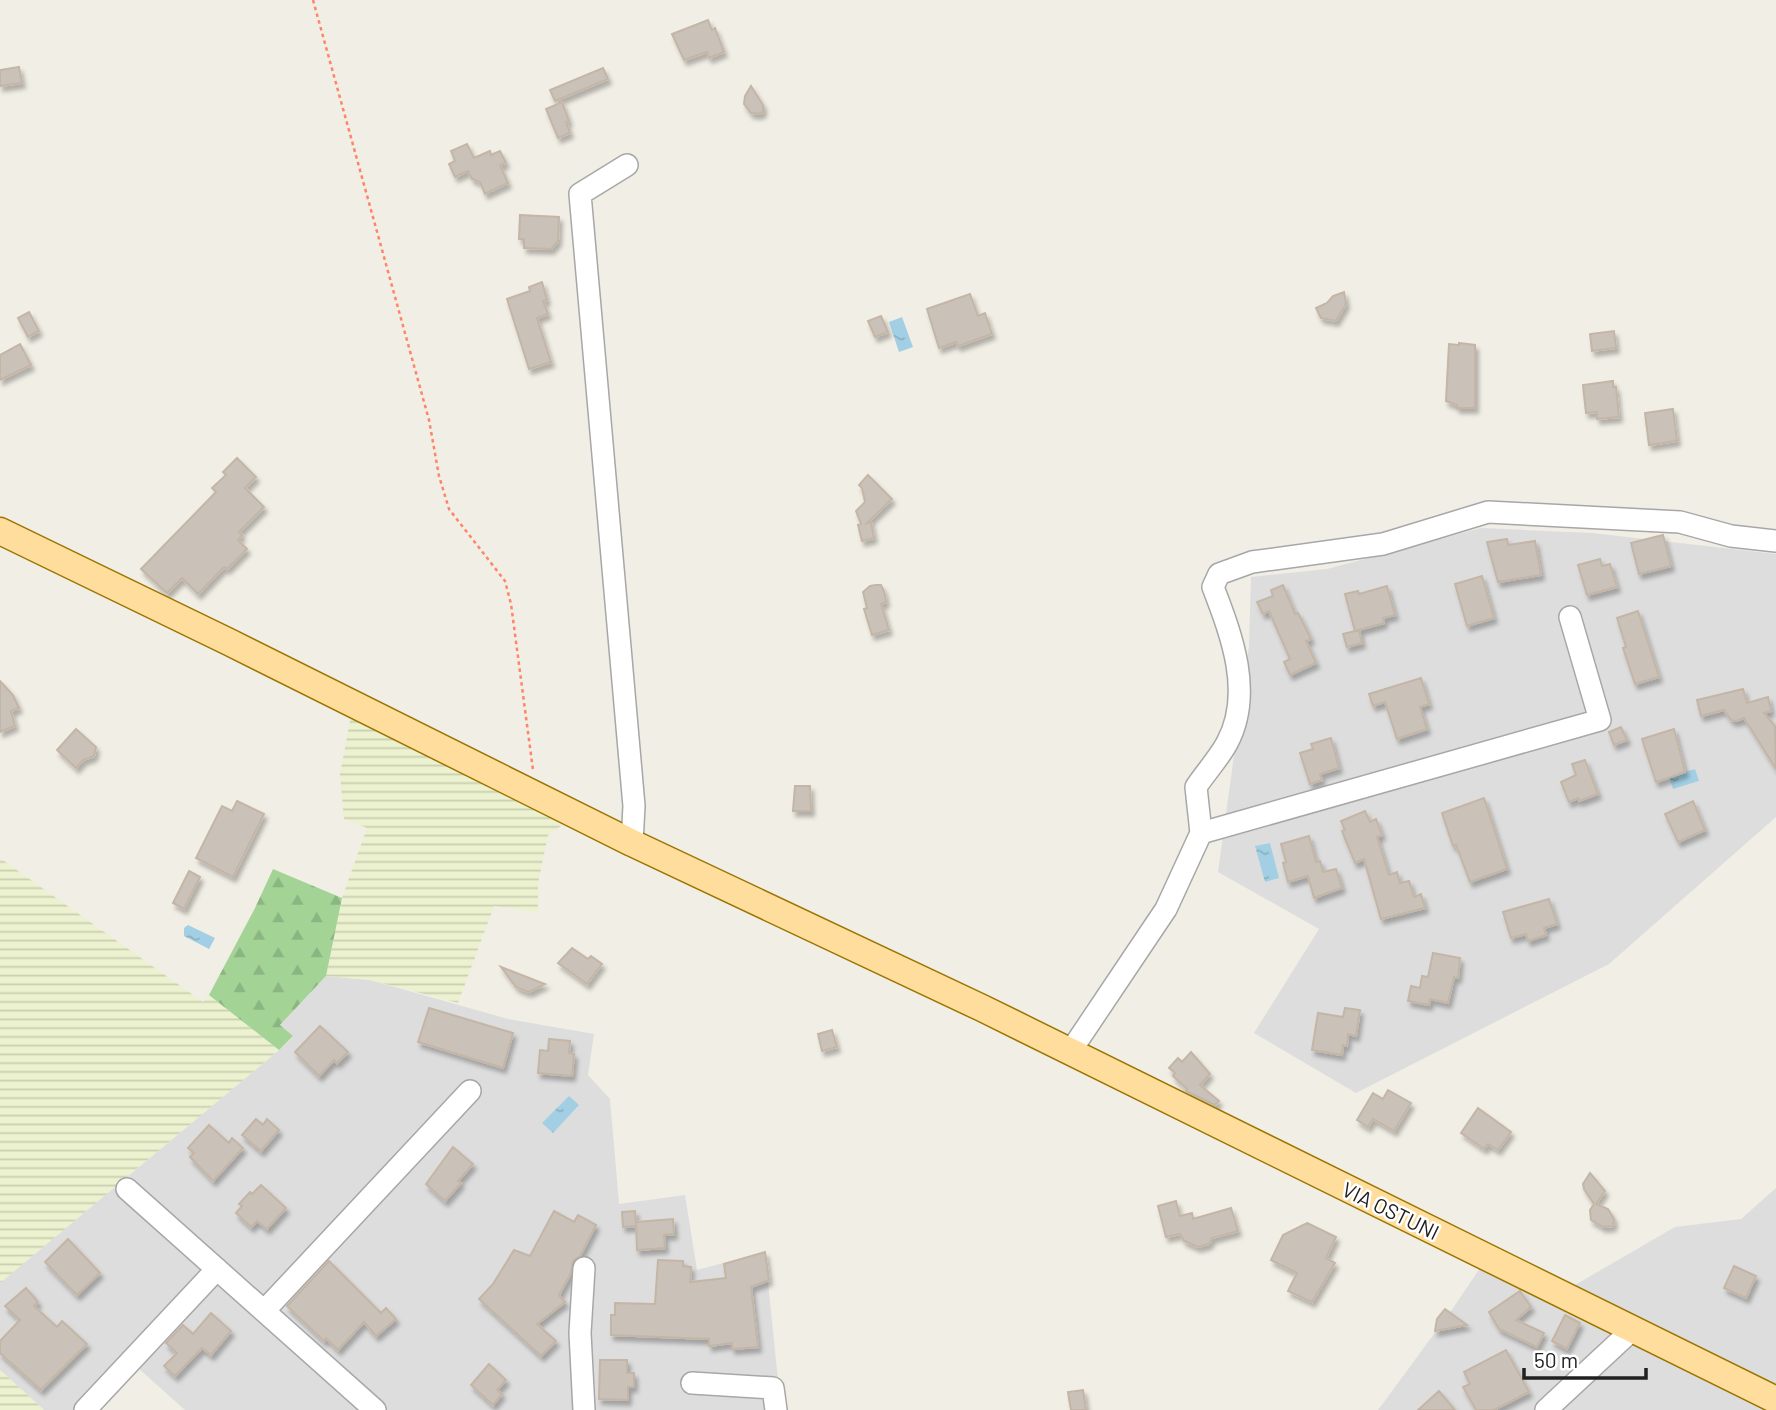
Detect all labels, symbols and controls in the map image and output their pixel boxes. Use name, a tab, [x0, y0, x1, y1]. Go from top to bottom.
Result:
street label: VIA OSTUNI	[1338, 1176, 1444, 1244]
scale bar	[1524, 1336, 1646, 1380]
text: 50 m	[1534, 1347, 1578, 1372]

